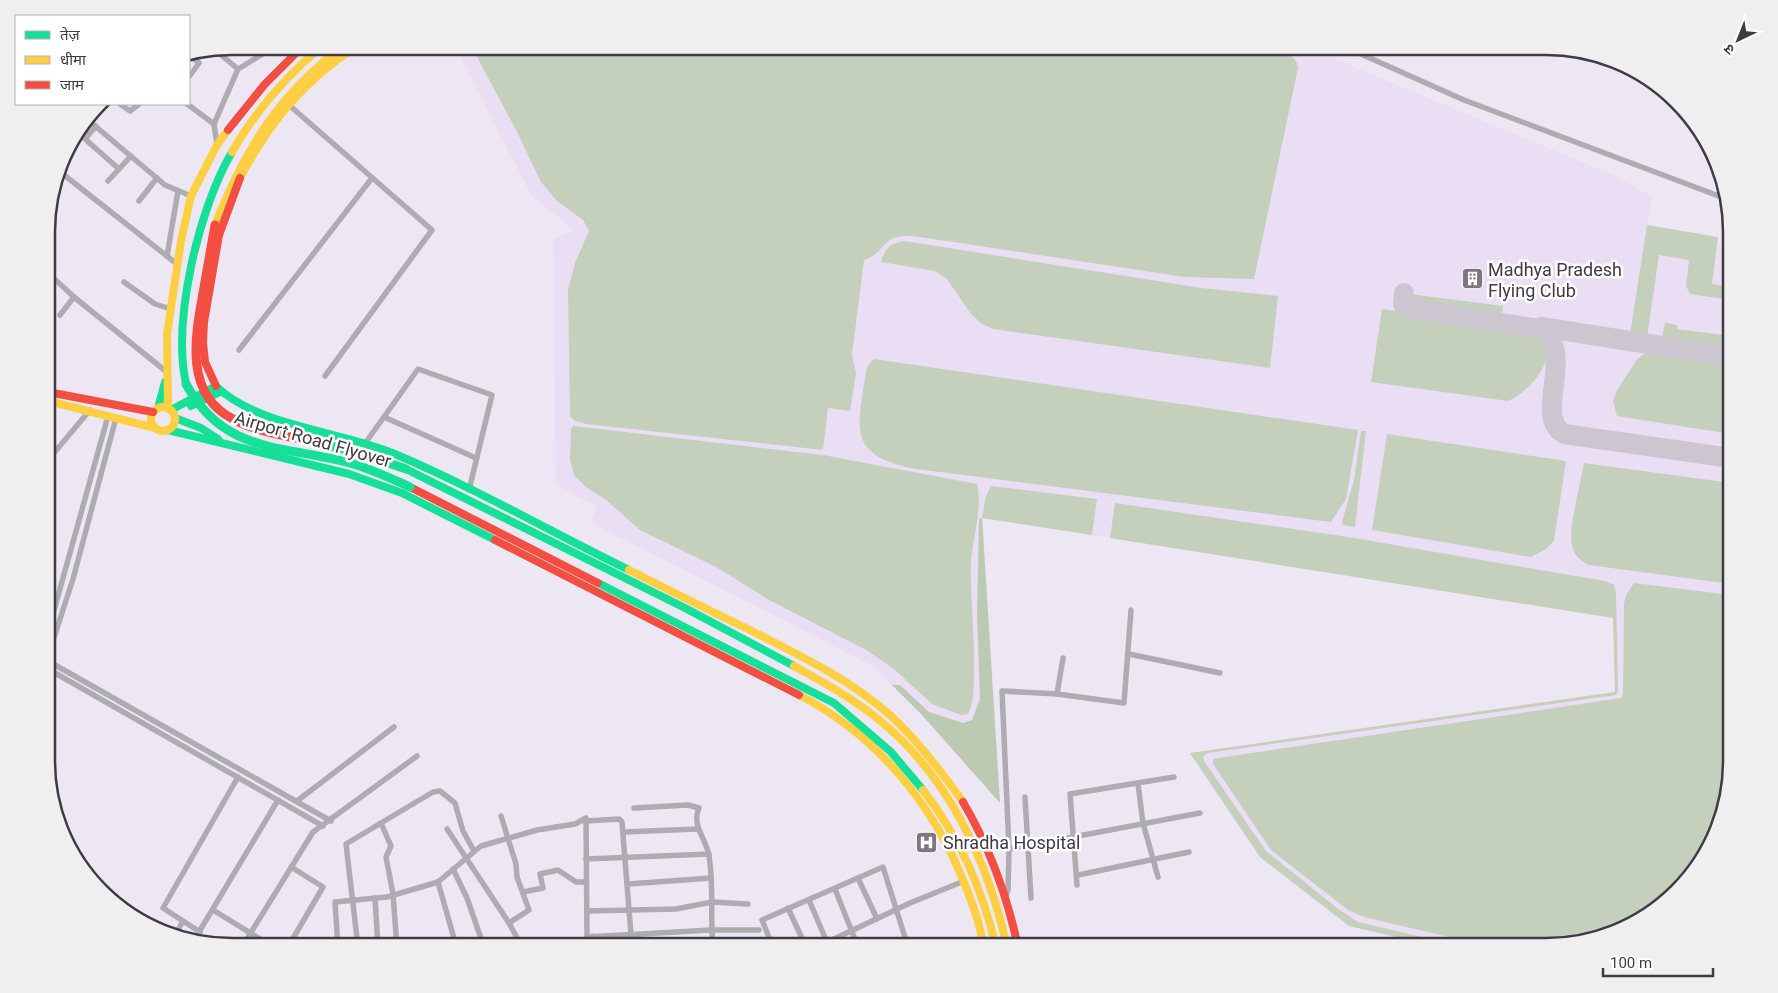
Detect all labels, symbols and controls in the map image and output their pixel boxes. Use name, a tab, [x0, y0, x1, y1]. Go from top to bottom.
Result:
legend	[15, 15, 190, 105]
north arrow	[1713, 15, 1763, 65]
text: तेज़	[60, 26, 81, 44]
text: उ	[1720, 40, 1738, 58]
text: धीमा	[60, 51, 87, 69]
text: जाम	[60, 76, 85, 94]
place label: Madhya Pradesh Flying Club	[1488, 259, 1622, 301]
building icon: Madhya Pradesh Flying Club	[1460, 267, 1484, 291]
street label: Airport Road Flyover	[232, 407, 394, 471]
hospital icon: Shradha Hospital	[915, 830, 939, 854]
place label: Shradha Hospital	[943, 832, 1080, 853]
scale bar	[1603, 946, 1713, 978]
text: 100 m	[1610, 954, 1652, 972]

